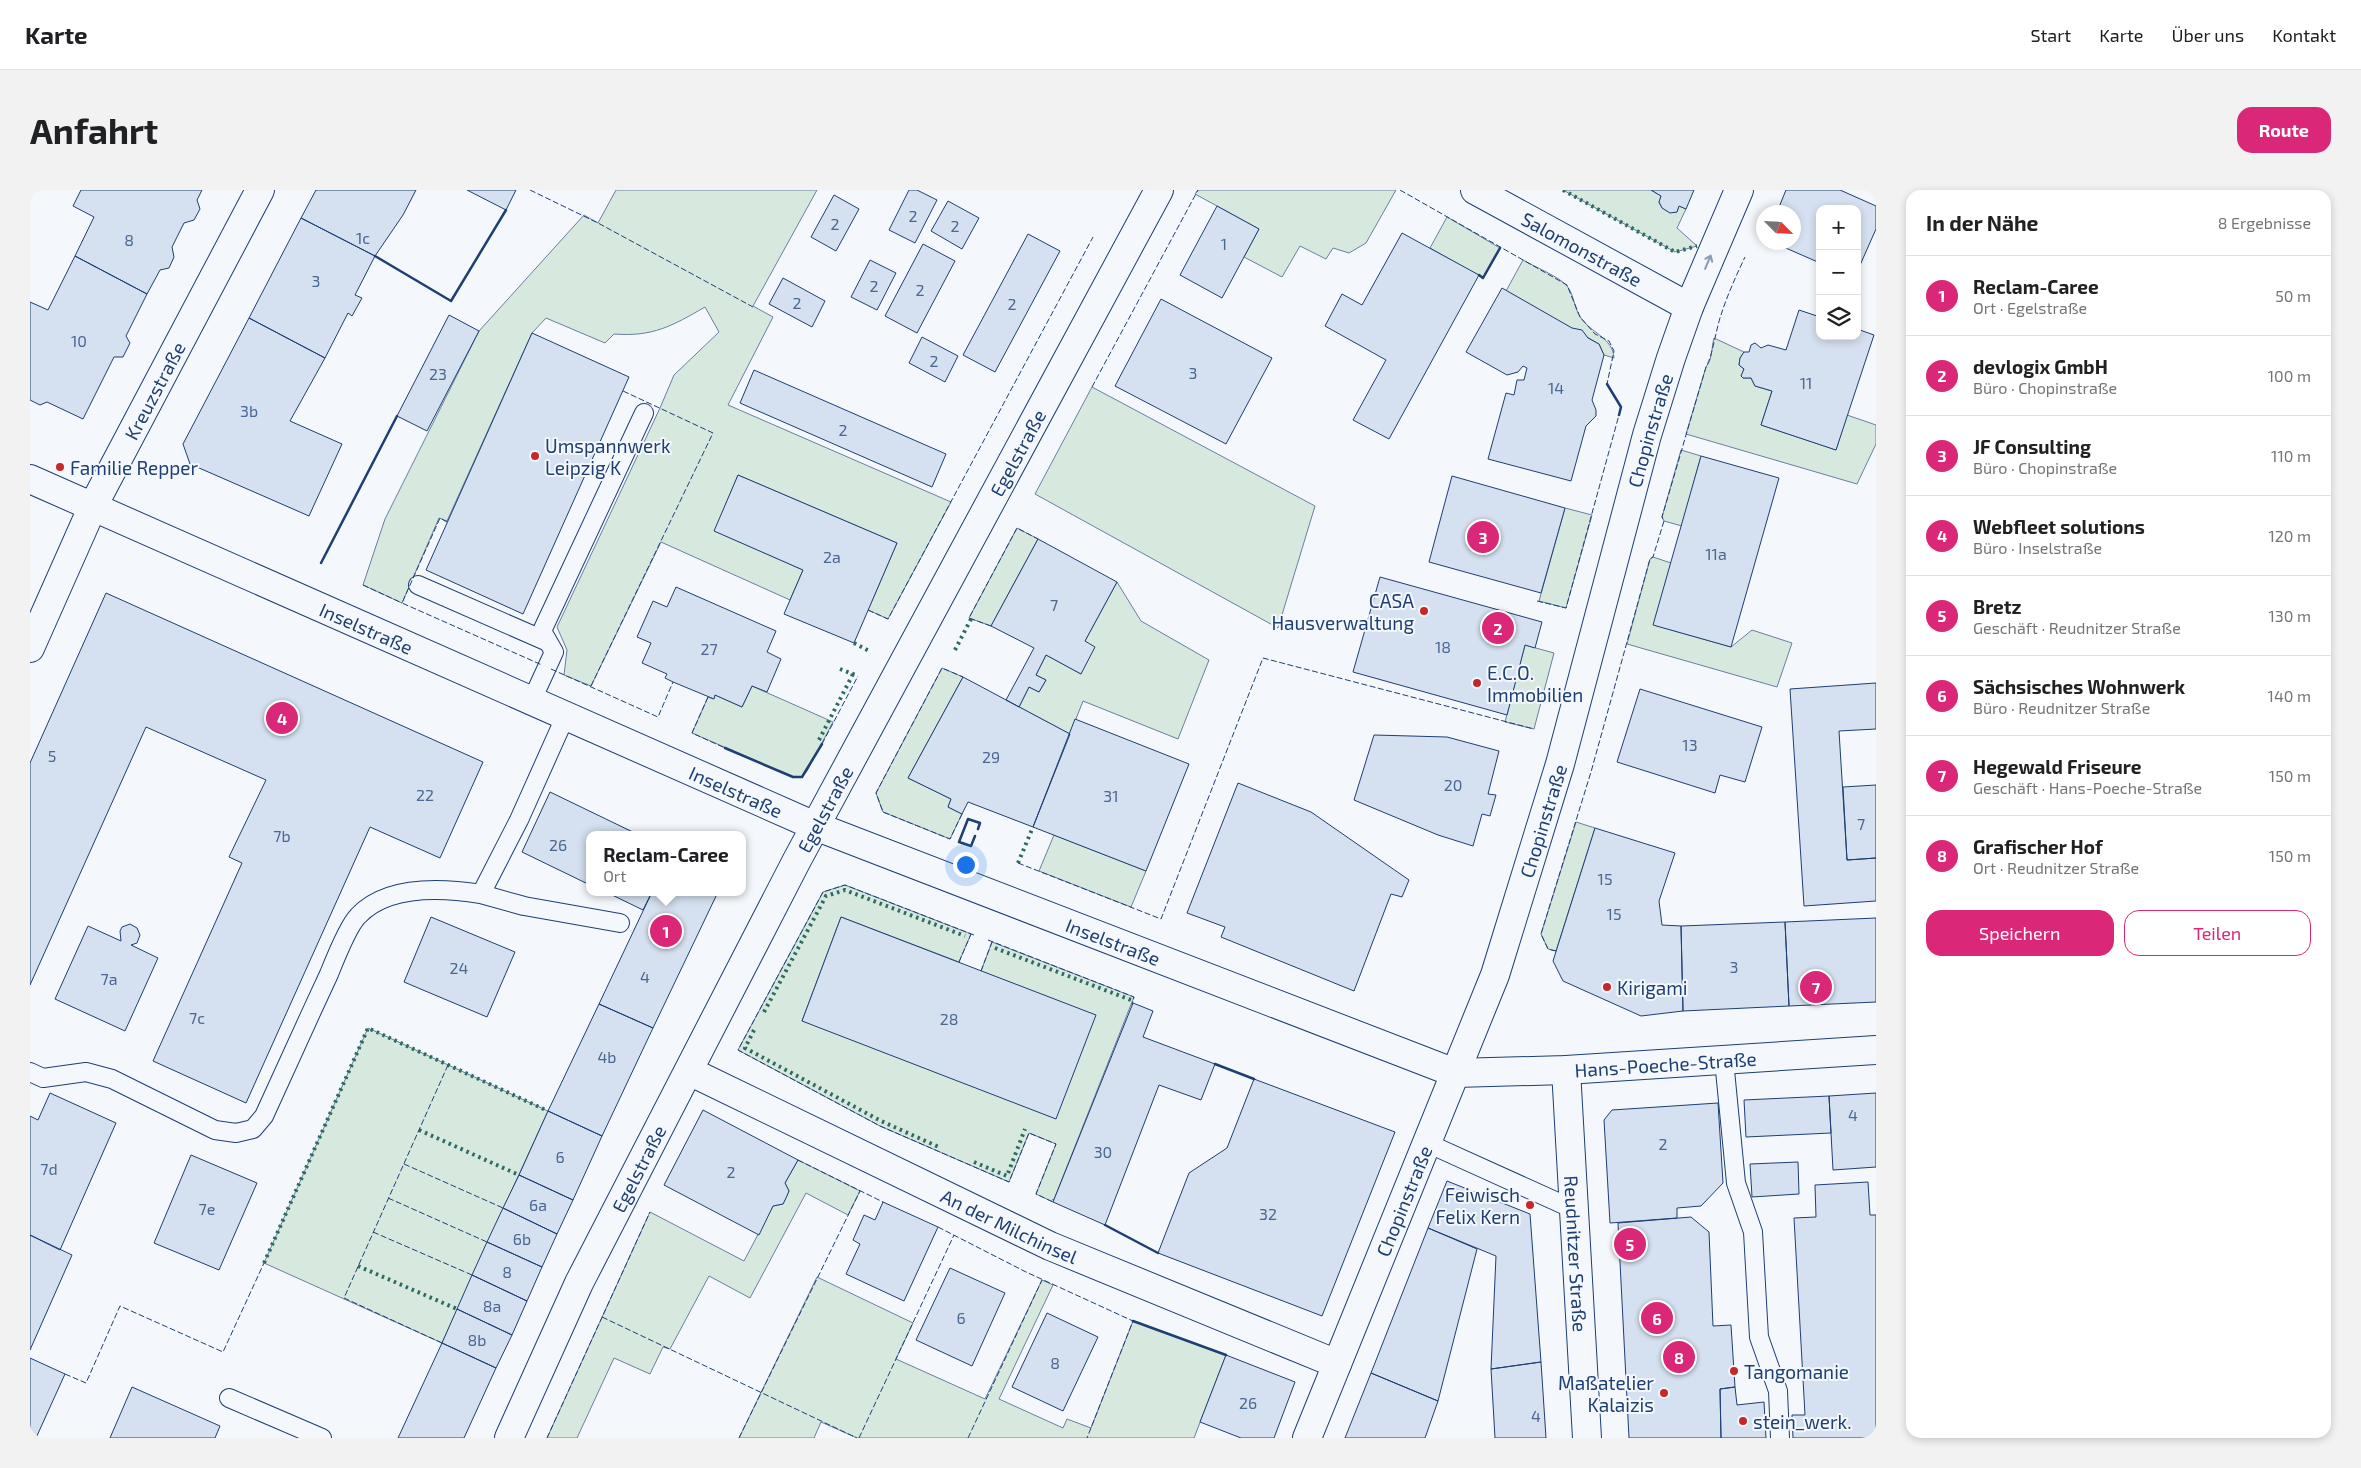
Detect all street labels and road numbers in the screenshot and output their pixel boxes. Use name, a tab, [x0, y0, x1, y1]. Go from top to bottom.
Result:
street label: Salomonstraße	[1518, 206, 1646, 291]
street label: Kreuzstraße	[119, 338, 189, 443]
street label: Chopinstraße	[1622, 371, 1677, 490]
street label: Egelstraße	[984, 405, 1050, 500]
street label: Inselstraße	[316, 597, 417, 658]
street label: Inselstraße	[686, 760, 786, 822]
street label: Chopinstraße	[1514, 761, 1571, 880]
street label: Egelstraße	[792, 762, 857, 856]
street label: Inselstraße	[1063, 912, 1164, 970]
street label: Hans-Poeche-Straße	[1574, 1046, 1757, 1081]
street label: Egelstraße	[606, 1121, 670, 1216]
street label: Chopinstraße	[1371, 1142, 1436, 1260]
street label: Reudnitzer Straße	[1561, 1175, 1592, 1333]
street label: An der Milchinsel	[938, 1184, 1082, 1268]

